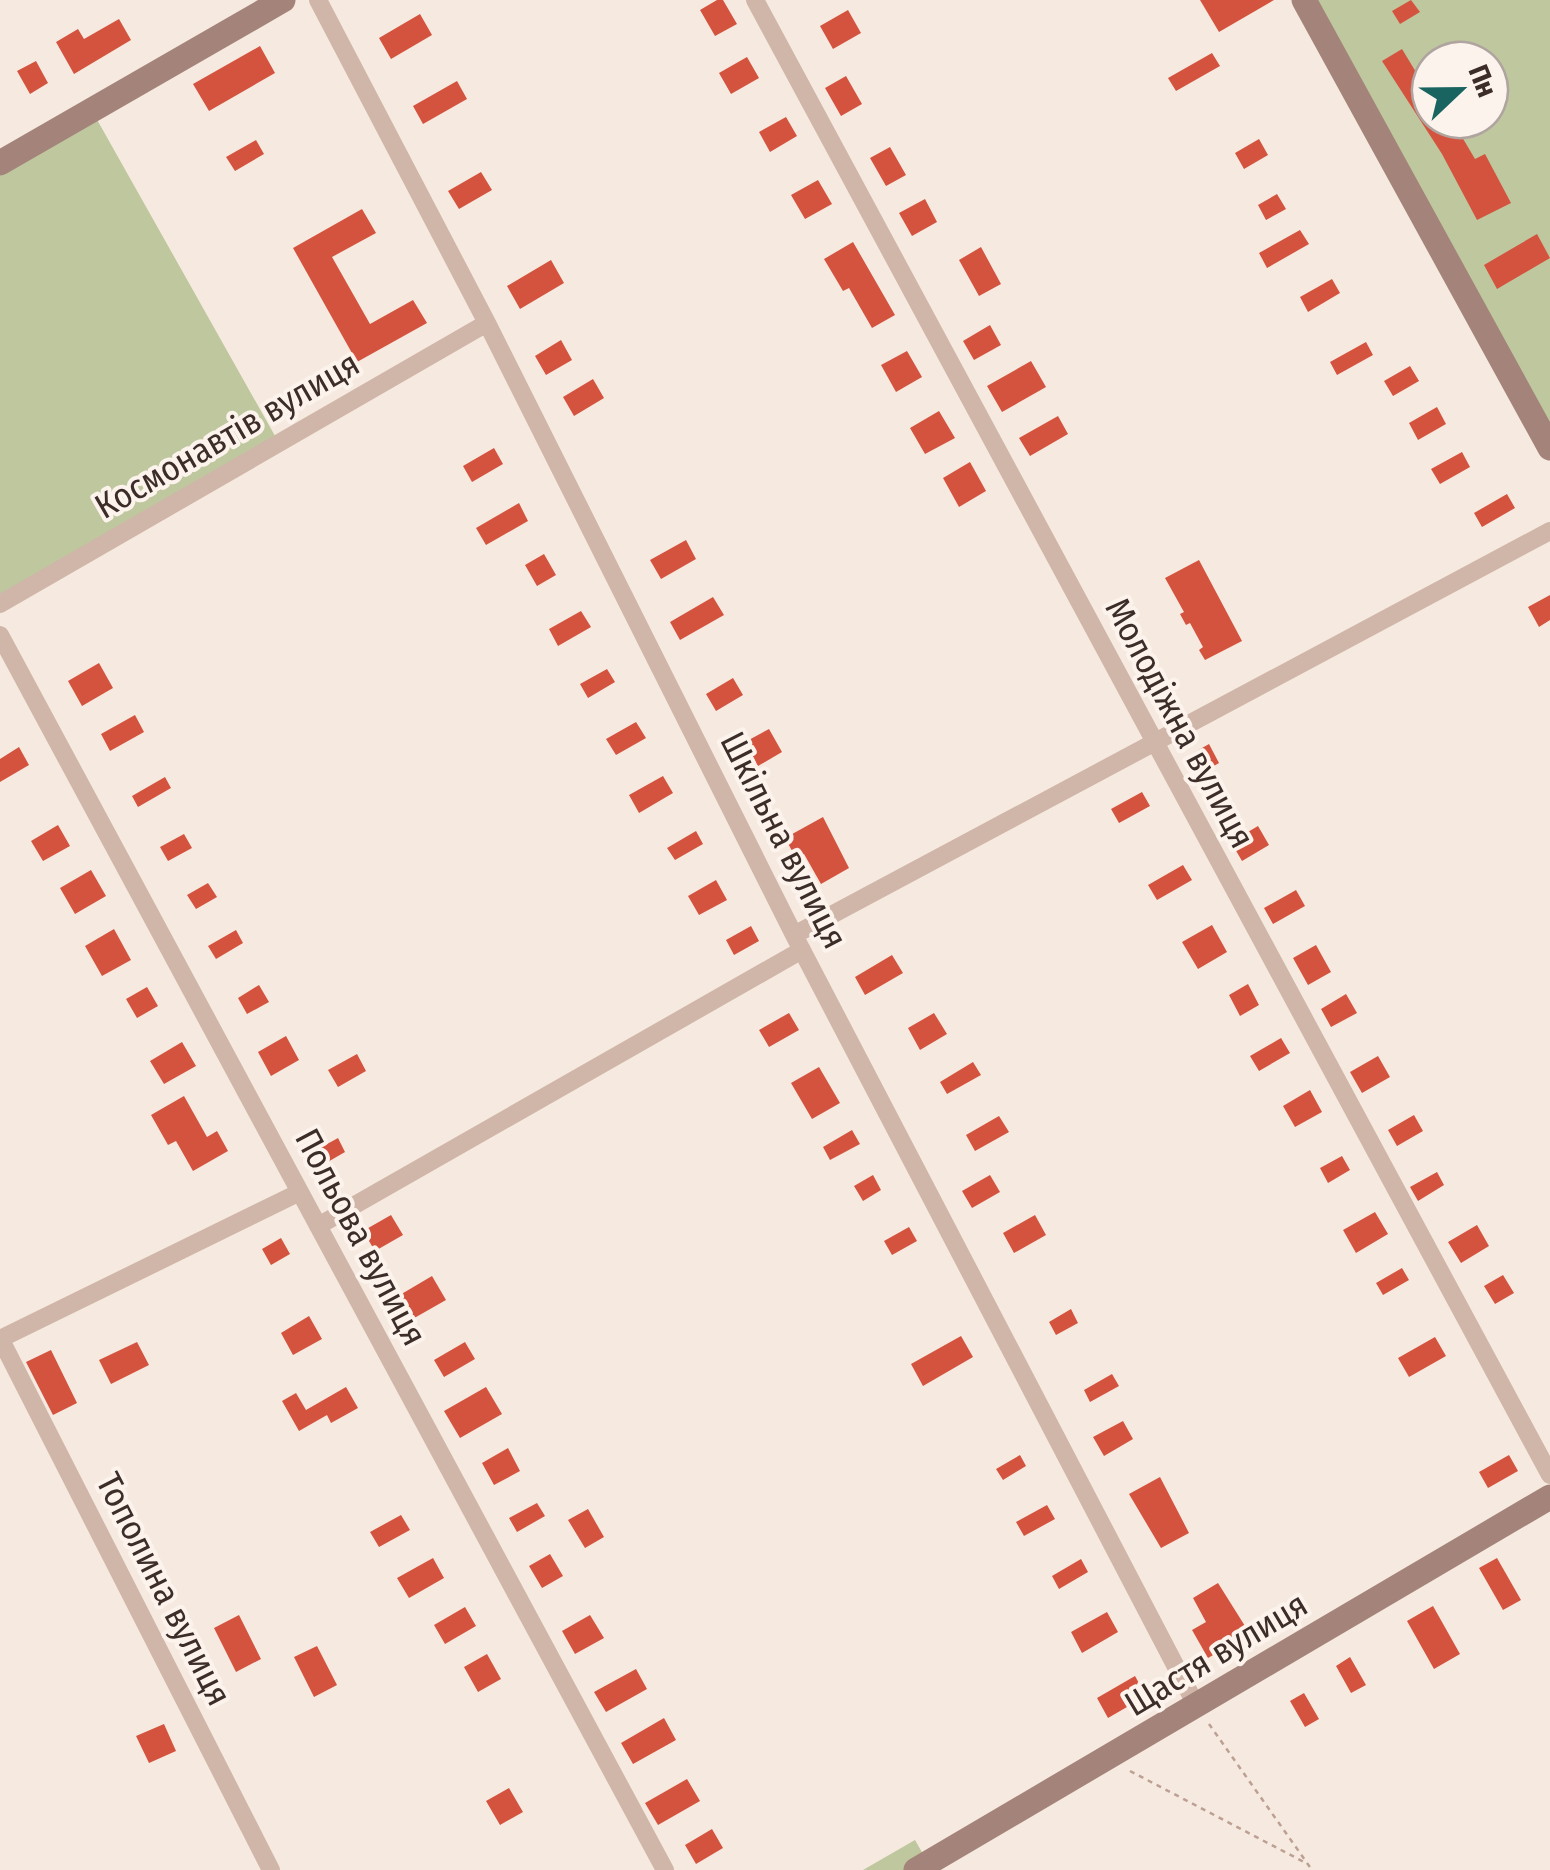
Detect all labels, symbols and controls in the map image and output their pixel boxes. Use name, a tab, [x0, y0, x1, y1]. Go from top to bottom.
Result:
north arrow	[1410, 40, 1510, 140]
text: Пн	[1461, 60, 1504, 102]
street label: Космонавтів вулиця	[88, 342, 366, 528]
street label: Молодіжна вулиця	[1096, 591, 1264, 855]
street label: Шкільна вулиця	[711, 725, 857, 955]
street label: Польова вулиця	[286, 1121, 436, 1353]
street label: Тополина вулиця	[87, 1466, 241, 1712]
street label: Щастя вулиця	[1117, 1583, 1315, 1725]

